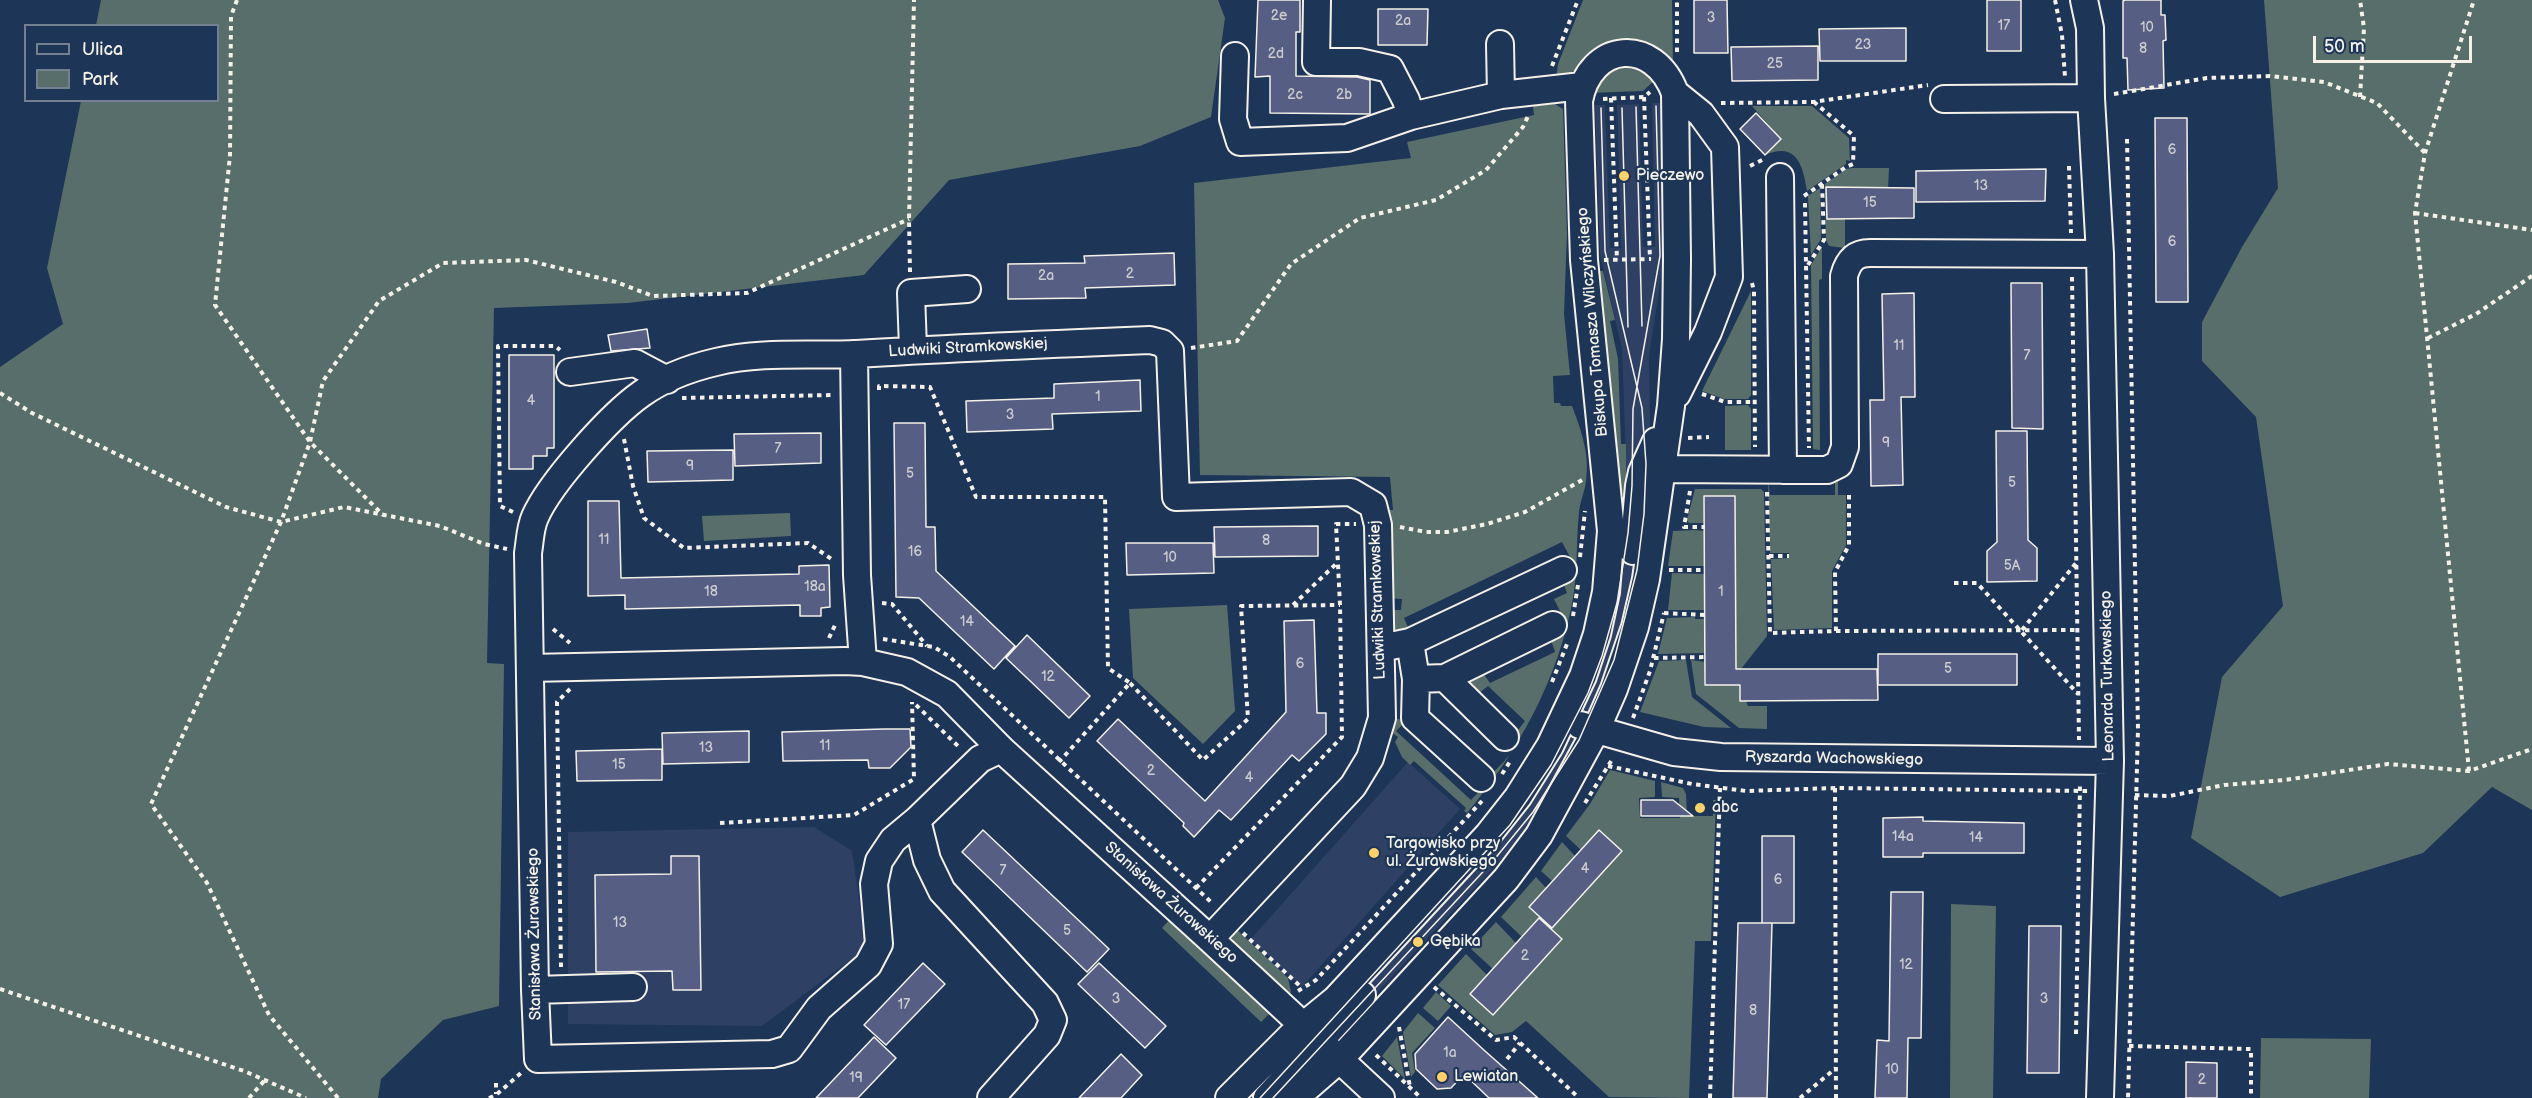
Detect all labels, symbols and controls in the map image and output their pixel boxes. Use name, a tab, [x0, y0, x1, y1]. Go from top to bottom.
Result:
house number: 2e	[1271, 8, 1287, 24]
house number: 3	[1707, 10, 1715, 26]
house number: 2a	[1395, 13, 1411, 29]
house number: 17	[1998, 18, 2010, 34]
house number: 10	[2140, 20, 2154, 36]
legend	[24, 24, 219, 102]
scale bar	[2316, 24, 2475, 62]
text: 50 m	[2324, 36, 2365, 57]
house number: 23	[1855, 37, 1871, 53]
text: Ulica	[82, 39, 123, 60]
house number: 8	[2139, 41, 2147, 57]
house number: 2d	[1268, 46, 1284, 62]
house number: 25	[1767, 56, 1783, 72]
text: Park	[82, 69, 118, 90]
house number: 2c	[1287, 87, 1303, 103]
house number: 2b	[1336, 87, 1352, 103]
house number: 6	[2168, 142, 2176, 158]
place label: Pieczewo	[1636, 166, 1704, 186]
marker: Pieczewo	[1617, 169, 1631, 183]
house number: 13	[1974, 178, 1988, 194]
house number: 15	[1863, 195, 1877, 211]
street label: Biskupa Tomasza Wilczyńskiego	[1573, 206, 1613, 438]
house number: 6	[2168, 234, 2176, 250]
house number: 2	[1126, 266, 1134, 282]
house number: 2a	[1038, 268, 1054, 284]
street label: Ludwiki Stramkowskiej	[888, 334, 1048, 362]
house number: 11	[1894, 338, 1904, 354]
house number: 7	[2024, 348, 2030, 364]
house number: 1	[1095, 389, 1101, 405]
house number: 4	[527, 393, 535, 409]
house number: 3	[1006, 407, 1014, 423]
house number: 9	[1882, 435, 1890, 451]
house number: 7	[775, 441, 781, 457]
house number: 9	[686, 458, 694, 474]
house number: 5	[906, 466, 914, 482]
house number: 5	[2008, 475, 2016, 491]
street label: Ludwiki Stramkowskiej	[1366, 520, 1390, 680]
house number: 11	[599, 532, 609, 548]
house number: 8	[1262, 533, 1270, 549]
house number: 16	[908, 544, 922, 560]
house number: 10	[1163, 550, 1177, 566]
house number: 5A	[2004, 558, 2020, 574]
house number: 18a	[804, 579, 826, 595]
house number: 18	[704, 584, 718, 600]
house number: 1	[1718, 584, 1724, 600]
street label: Leonarda Turkowskiego	[2097, 590, 2119, 762]
house number: 14	[960, 614, 974, 630]
house number: 6	[1296, 656, 1304, 672]
house number: 5	[1944, 661, 1952, 677]
house number: 12	[1041, 669, 1055, 685]
house number: 11	[820, 738, 830, 754]
house number: 13	[699, 740, 713, 756]
street label: Ryszarda Wachowskiego	[1745, 748, 1923, 770]
house number: 15	[612, 757, 626, 773]
house number: 2	[1147, 763, 1155, 779]
house number: 4	[1245, 770, 1253, 786]
place label: abc	[1712, 798, 1739, 818]
marker: abc	[1693, 801, 1707, 815]
house number: 14a	[1892, 829, 1914, 845]
house number: 14	[1969, 830, 1983, 846]
place label: Targowisko przy ul. Żurawskiego	[1386, 834, 1500, 872]
street label: Stanisława Żurawskiego	[1100, 838, 1242, 968]
marker: Targowisko przy ul. Żurawskiego	[1367, 846, 1381, 860]
street label: Stanisława Żurawskiego	[524, 847, 546, 1021]
house number: 4	[1581, 861, 1589, 877]
house number: 7	[1000, 863, 1006, 879]
house number: 6	[1774, 872, 1782, 888]
house number: 13	[613, 915, 627, 931]
house number: 5	[1063, 923, 1071, 939]
place label: Gębika	[1430, 932, 1481, 952]
marker: Gębika	[1411, 935, 1425, 949]
house number: 2	[1521, 948, 1529, 964]
house number: 12	[1899, 957, 1913, 973]
house number: 3	[1112, 991, 1120, 1007]
house number: 3	[2040, 991, 2048, 1007]
house number: 17	[898, 997, 910, 1013]
house number: 8	[1749, 1003, 1757, 1019]
house number: 1a	[1443, 1045, 1457, 1061]
house number: 10	[1885, 1062, 1899, 1078]
place label: Lewiatan	[1454, 1067, 1518, 1087]
house number: 19	[849, 1070, 863, 1086]
marker: Lewiatan	[1435, 1070, 1449, 1084]
house number: 2	[2198, 1072, 2206, 1088]

